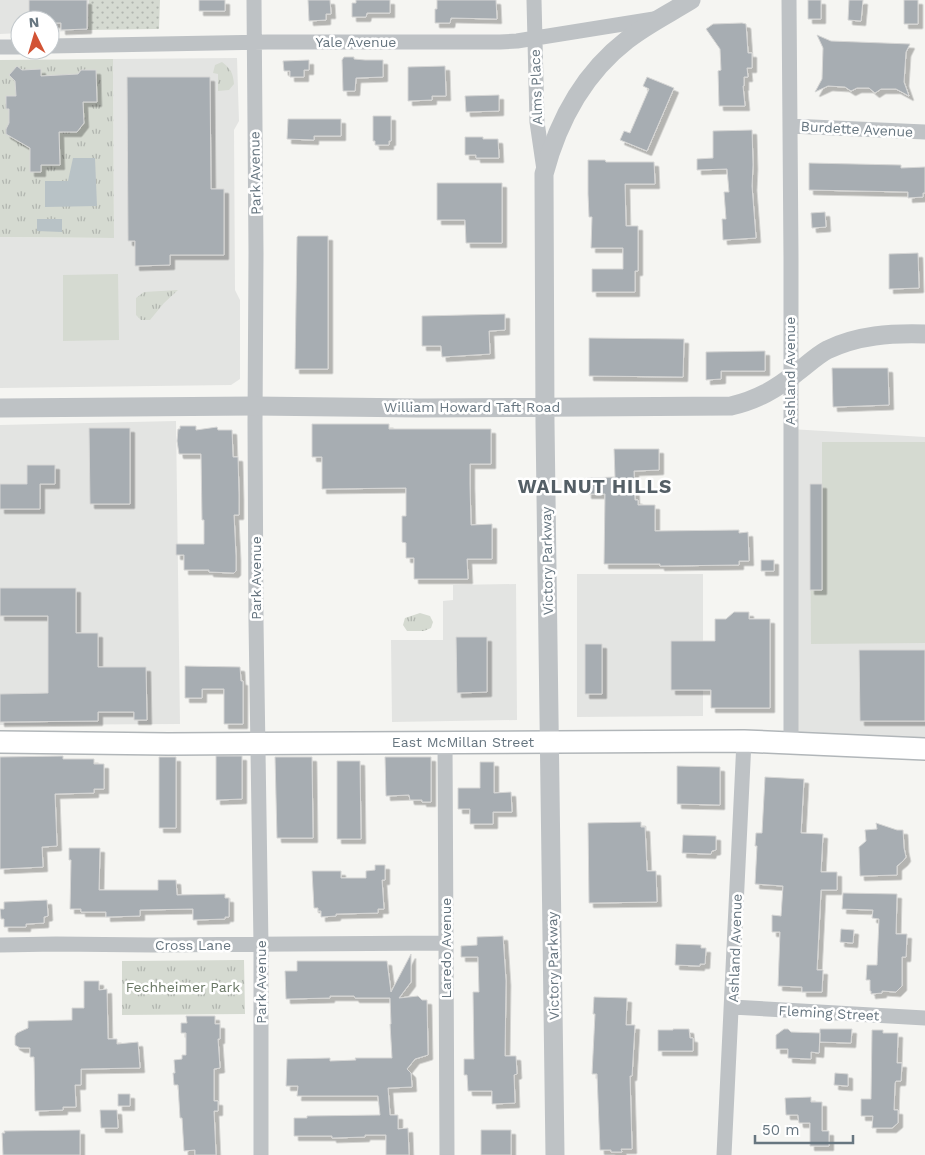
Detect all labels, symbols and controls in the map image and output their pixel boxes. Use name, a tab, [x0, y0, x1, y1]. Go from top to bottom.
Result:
north arrow	[10, 10, 60, 60]
text: N	[28, 14, 40, 30]
street label: Yale Avenue	[316, 34, 396, 50]
street label: Alms Place	[527, 49, 545, 125]
street label: Burdette Avenue	[800, 118, 914, 140]
street label: Park Avenue	[246, 131, 264, 215]
street label: Ashland Avenue	[782, 317, 798, 425]
street label: William Howard Taft Road	[384, 399, 560, 415]
district label: WALNUT HILLS	[518, 475, 672, 498]
street label: Victory Parkway	[538, 506, 556, 615]
street label: Park Avenue	[248, 536, 264, 620]
street label: East McMillan Street	[392, 734, 534, 750]
street label: Ashland Avenue	[725, 893, 745, 1003]
street label: Laredo Avenue	[438, 898, 454, 998]
street label: Victory Parkway	[544, 911, 562, 1020]
street label: Cross Lane	[155, 937, 231, 953]
street label: Park Avenue	[253, 940, 269, 1024]
park label: Fechheimer Park	[126, 979, 240, 995]
street label: Fleming Street	[778, 1002, 880, 1024]
scale bar	[755, 1112, 852, 1144]
text: 50 m	[762, 1121, 799, 1139]

